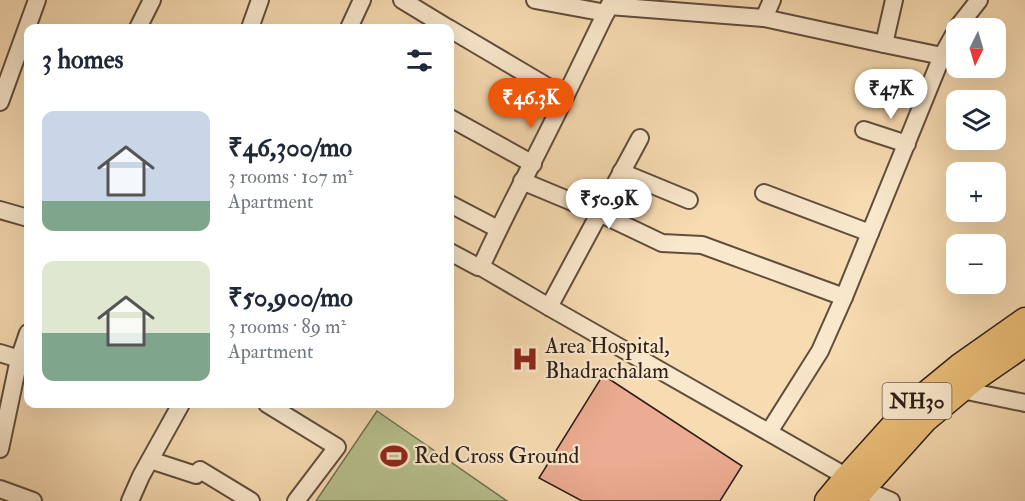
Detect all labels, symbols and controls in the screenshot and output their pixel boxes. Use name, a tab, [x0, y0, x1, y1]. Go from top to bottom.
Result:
north arrow	[946, 18, 1006, 78]
map controls	[946, 18, 1006, 294]
text: 3 homes	[42, 44, 123, 76]
icon: filters	[403, 44, 436, 77]
pin: ₹47K	[855, 69, 927, 120]
text: ₹47K	[869, 76, 913, 101]
pin: ₹46.3K	[482, 78, 580, 129]
text: ₹46.3K	[502, 85, 560, 110]
button: layers	[946, 90, 1006, 150]
text: ₹46,300/mo	[228, 132, 352, 164]
icon: home	[90, 135, 162, 207]
button: +	[946, 162, 1006, 222]
text: 3 rooms · 107 m²	[228, 164, 353, 189]
pin: ₹50.9K	[560, 179, 658, 230]
text: ₹50.9K	[580, 186, 638, 211]
text: Apartment	[228, 189, 313, 214]
button: −	[946, 234, 1006, 294]
text: ₹50,900/mo	[228, 282, 353, 314]
icon: home	[90, 285, 162, 357]
text: 3 rooms · 89 m²	[228, 314, 346, 339]
place label: Area Hospital, Bhadrachalam	[544, 332, 670, 385]
text: Apartment	[228, 339, 313, 364]
hospital icon: Area Hospital, Bhadrachalam	[510, 344, 540, 374]
road number: NH30	[882, 383, 952, 419]
sports icon: Red Cross Ground	[379, 441, 409, 471]
place label: Red Cross Ground	[414, 442, 579, 470]

